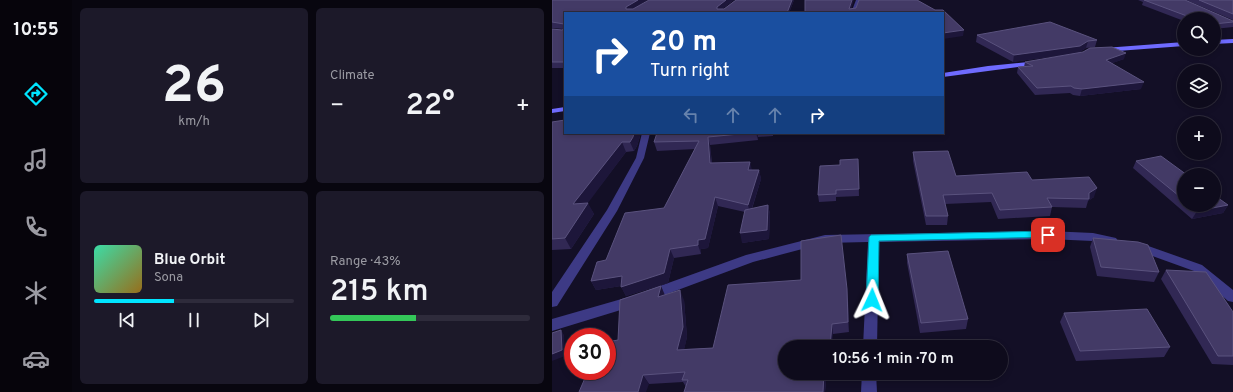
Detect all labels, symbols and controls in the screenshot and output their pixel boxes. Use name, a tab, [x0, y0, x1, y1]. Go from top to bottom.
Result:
map controls	[1177, 12, 1221, 212]
button: search	[1177, 12, 1221, 56]
text: 10:55	[13, 19, 59, 42]
text: 20 m	[650, 25, 717, 61]
icon: right	[584, 28, 636, 80]
text: 26	[162, 55, 226, 121]
text: Turn right	[650, 60, 730, 83]
button: layers	[1177, 64, 1221, 108]
text: Climate	[330, 68, 375, 84]
icon: directions	[22, 80, 50, 108]
text: 22°	[405, 88, 455, 125]
text: −	[330, 93, 344, 120]
text: +	[516, 93, 530, 120]
icon: left	[680, 104, 702, 126]
icon: ahead	[722, 104, 744, 126]
icon: ahead	[764, 104, 786, 126]
icon: right	[806, 104, 828, 126]
text: km/h	[178, 114, 210, 130]
button: +	[1177, 116, 1221, 160]
icon: music	[22, 146, 50, 174]
button: −	[1177, 168, 1221, 212]
icon: phone	[22, 213, 50, 241]
pin	[1031, 218, 1065, 252]
icon: arrive	[1037, 224, 1059, 246]
text: Blue Orbit	[154, 251, 225, 270]
text: Range · 43%	[330, 254, 401, 270]
text: Sona	[154, 270, 183, 286]
text: 215 km	[330, 274, 428, 311]
icon: climate	[22, 279, 50, 307]
position arrow	[851, 279, 893, 321]
icon: previous	[116, 309, 138, 331]
icon: pause	[183, 309, 205, 331]
icon: next	[250, 309, 272, 331]
speed limit sign: 30	[564, 328, 616, 380]
icon: car	[22, 345, 50, 373]
text: 10:56 · 1 min · 70 m	[832, 350, 954, 369]

